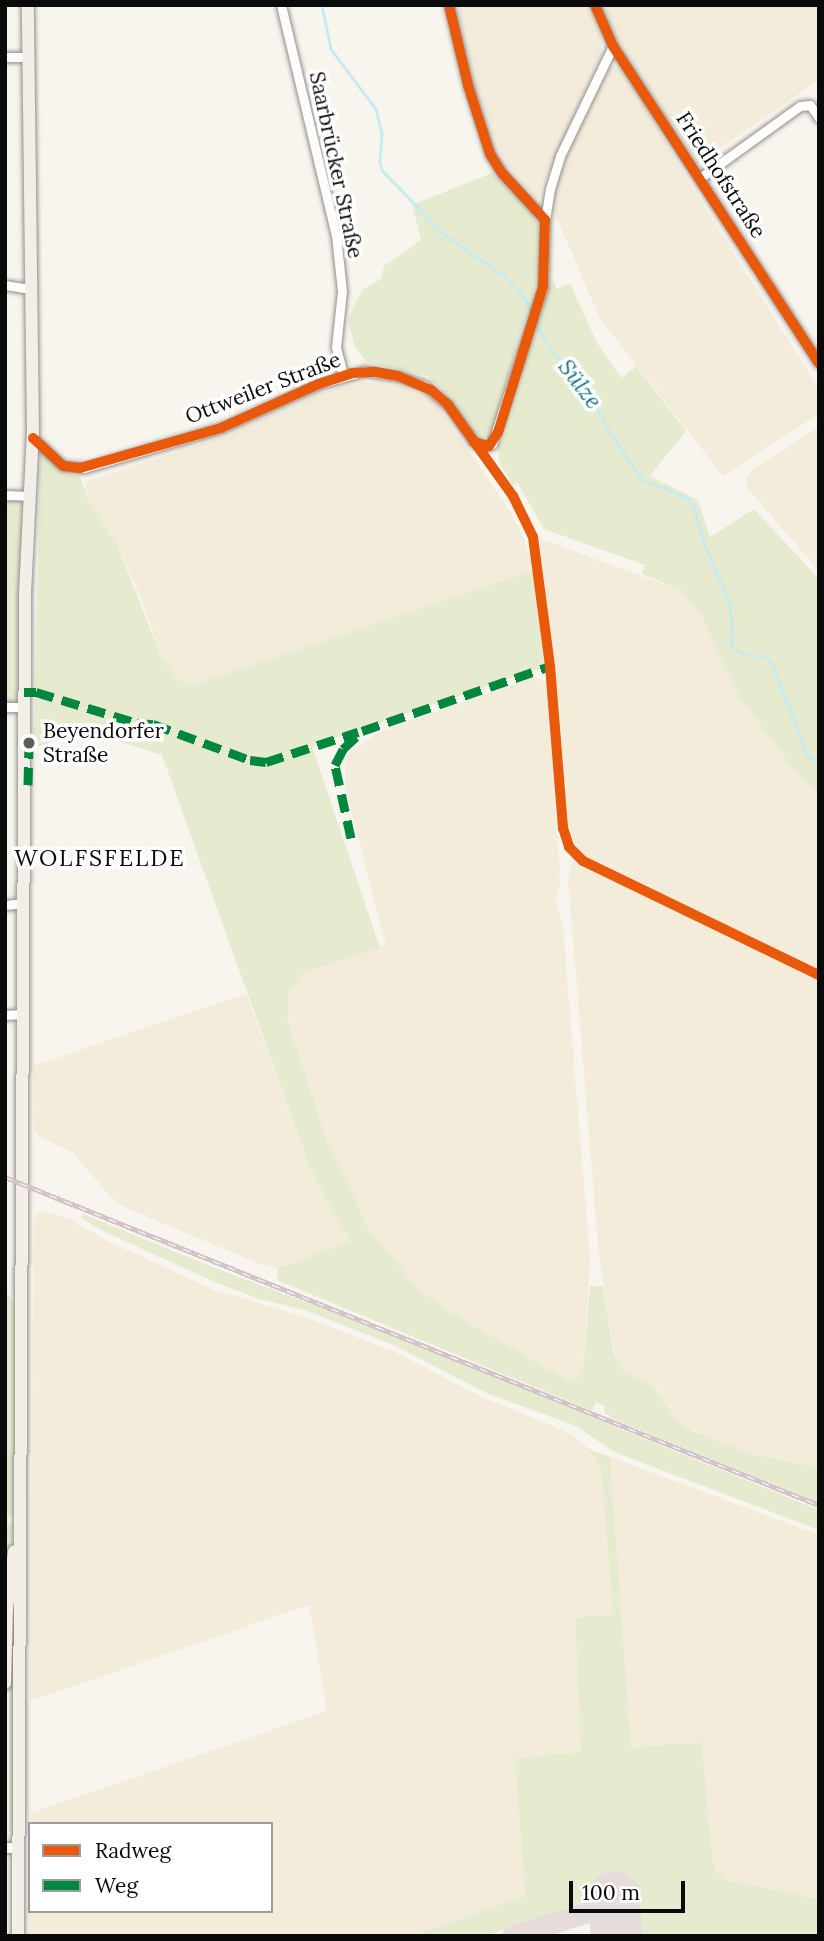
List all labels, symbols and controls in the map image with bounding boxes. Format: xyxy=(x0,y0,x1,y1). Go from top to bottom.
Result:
street label: Saarbrücker Straße xyxy=(304,69,368,261)
street label: Friedhofstraße xyxy=(671,107,771,243)
street label: Ottweiler Straße xyxy=(182,347,344,429)
water label: Sülze xyxy=(552,354,608,414)
place label: Beyendorfer Straße xyxy=(43,718,164,768)
marker: Beyendorfer Straße xyxy=(21,735,37,751)
district label: WOLFSFELDE xyxy=(16,844,184,872)
legend xyxy=(28,1822,273,1913)
text: Radweg xyxy=(95,1837,171,1864)
scale bar xyxy=(572,1868,688,1912)
text: Weg xyxy=(95,1872,138,1899)
text: 100 m xyxy=(582,1879,640,1906)

